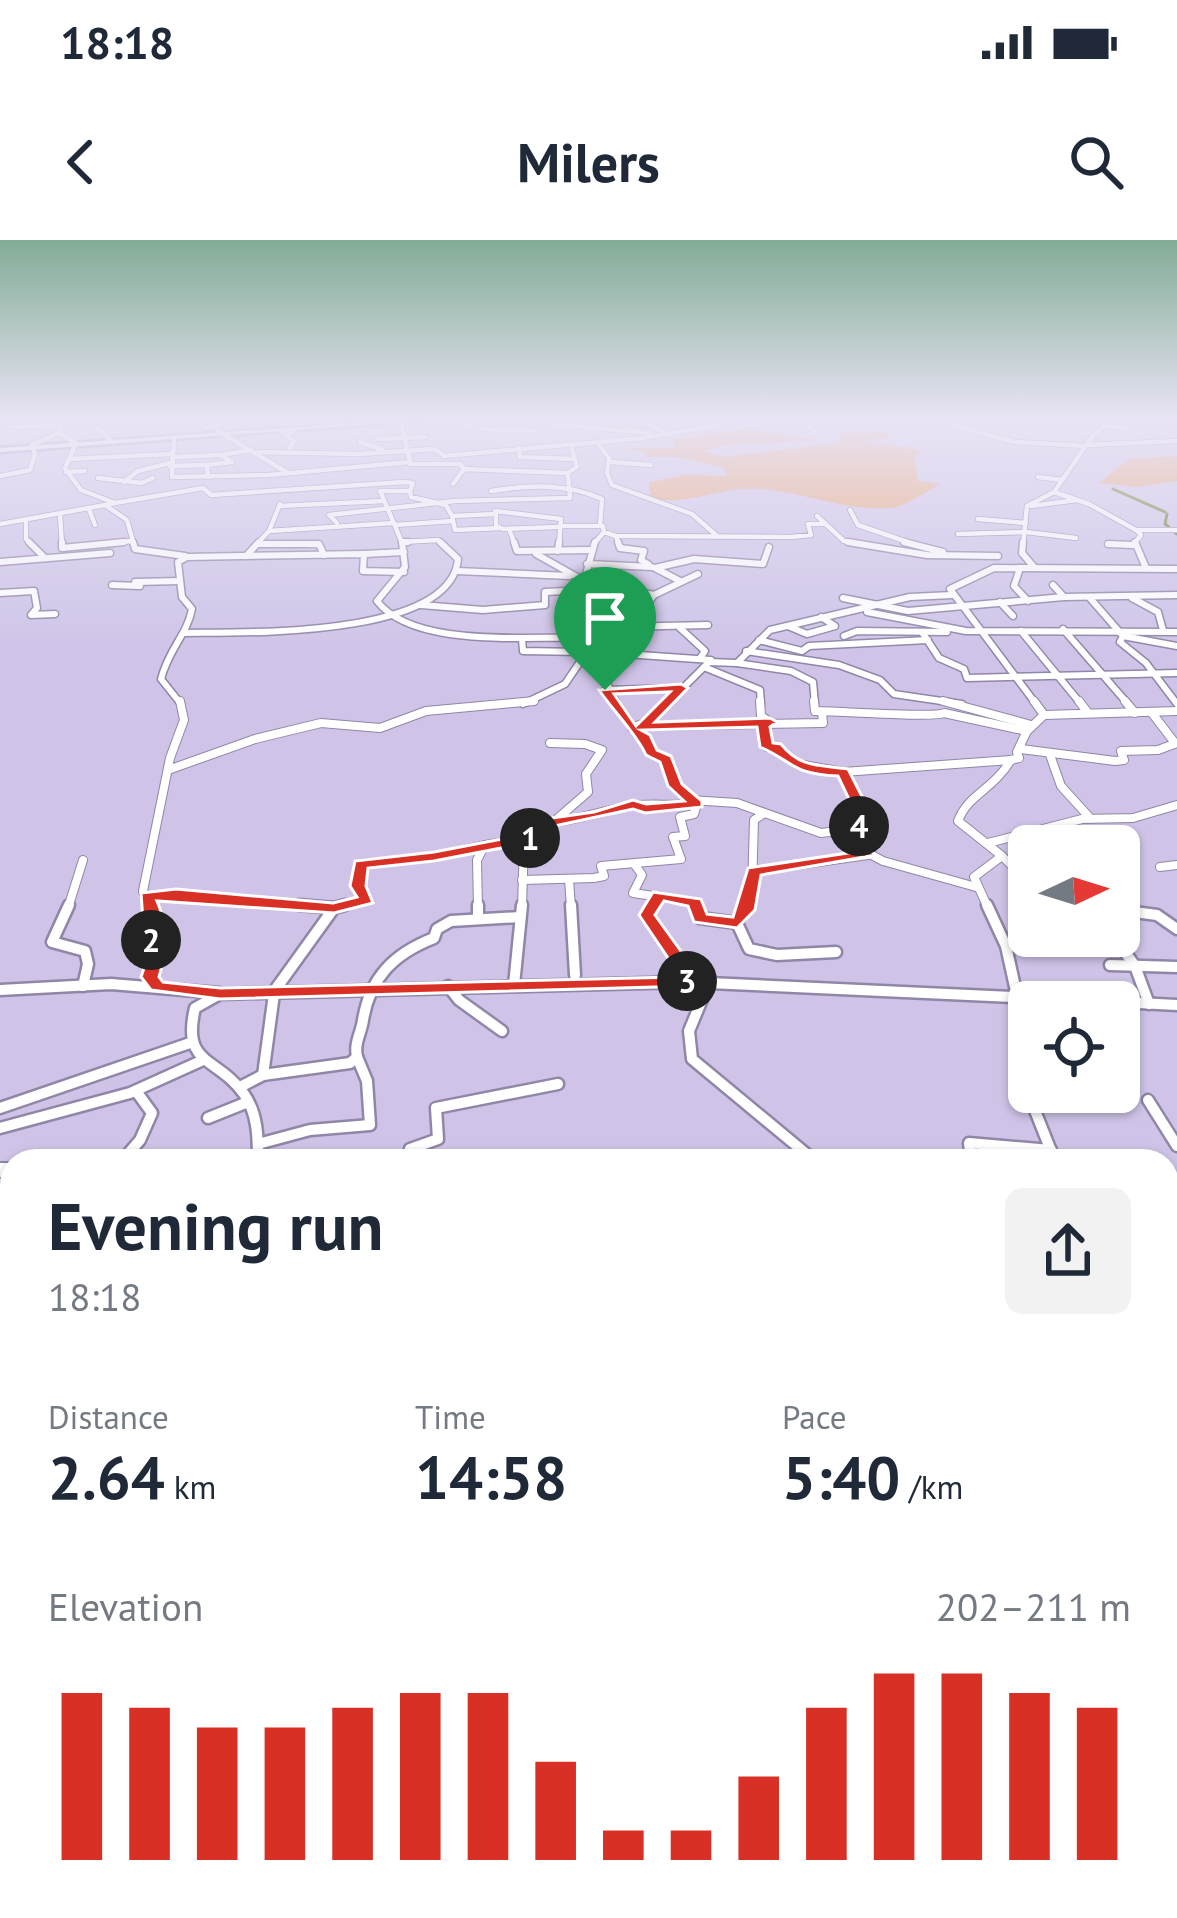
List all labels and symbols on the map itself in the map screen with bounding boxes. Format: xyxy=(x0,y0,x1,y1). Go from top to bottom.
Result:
pin xyxy=(554,567,656,690)
pin: 4 xyxy=(829,796,889,856)
pin: 1 xyxy=(500,808,560,868)
north arrow xyxy=(1008,825,1140,957)
pin: 2 xyxy=(121,910,181,970)
pin: 3 xyxy=(657,951,717,1011)

